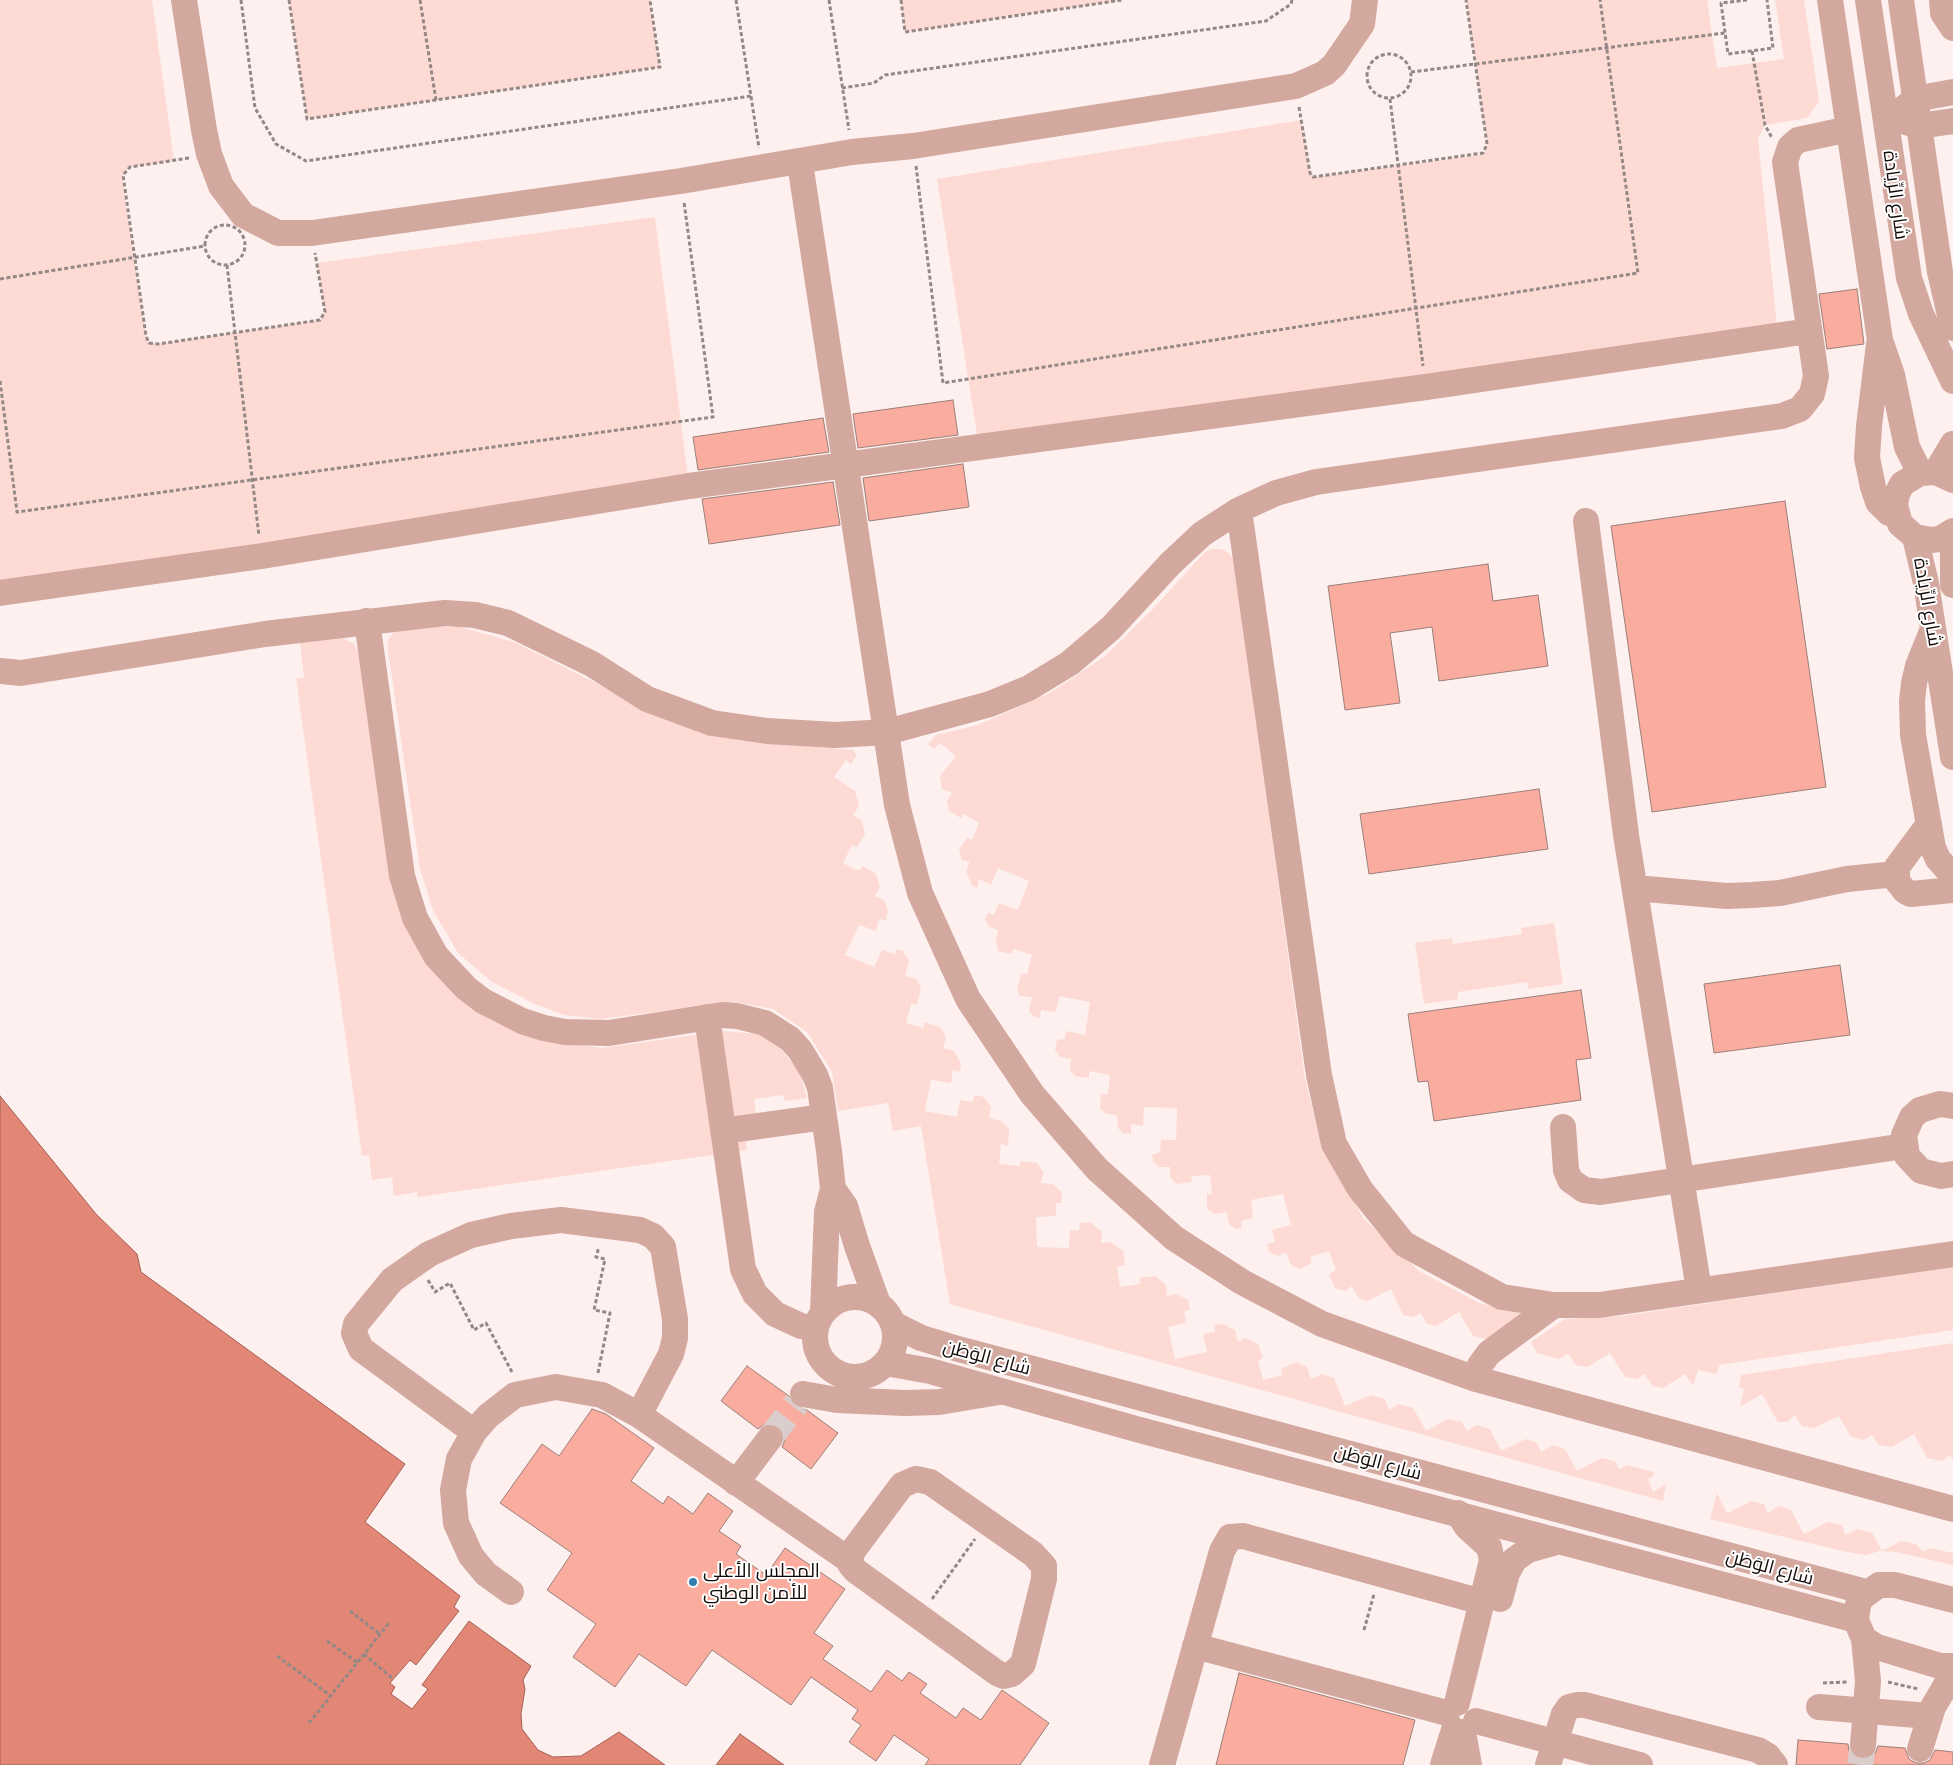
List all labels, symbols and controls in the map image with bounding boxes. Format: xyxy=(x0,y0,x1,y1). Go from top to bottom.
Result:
street label: شارع الرِّيادة xyxy=(1878,149,1914,241)
street label: شارع الرِّيادة xyxy=(1909,556,1947,648)
street label: شارع الوَطَن xyxy=(941,1334,1033,1380)
street label: شارع الوَطَن xyxy=(1332,1439,1424,1485)
street label: شارع الوَطَن xyxy=(1724,1544,1816,1590)
place label: المجلس الأعلى للأمن الوطني xyxy=(703,1560,820,1604)
marker: المجلس الأعلى للأمن الوطني xyxy=(687,1576,699,1588)

